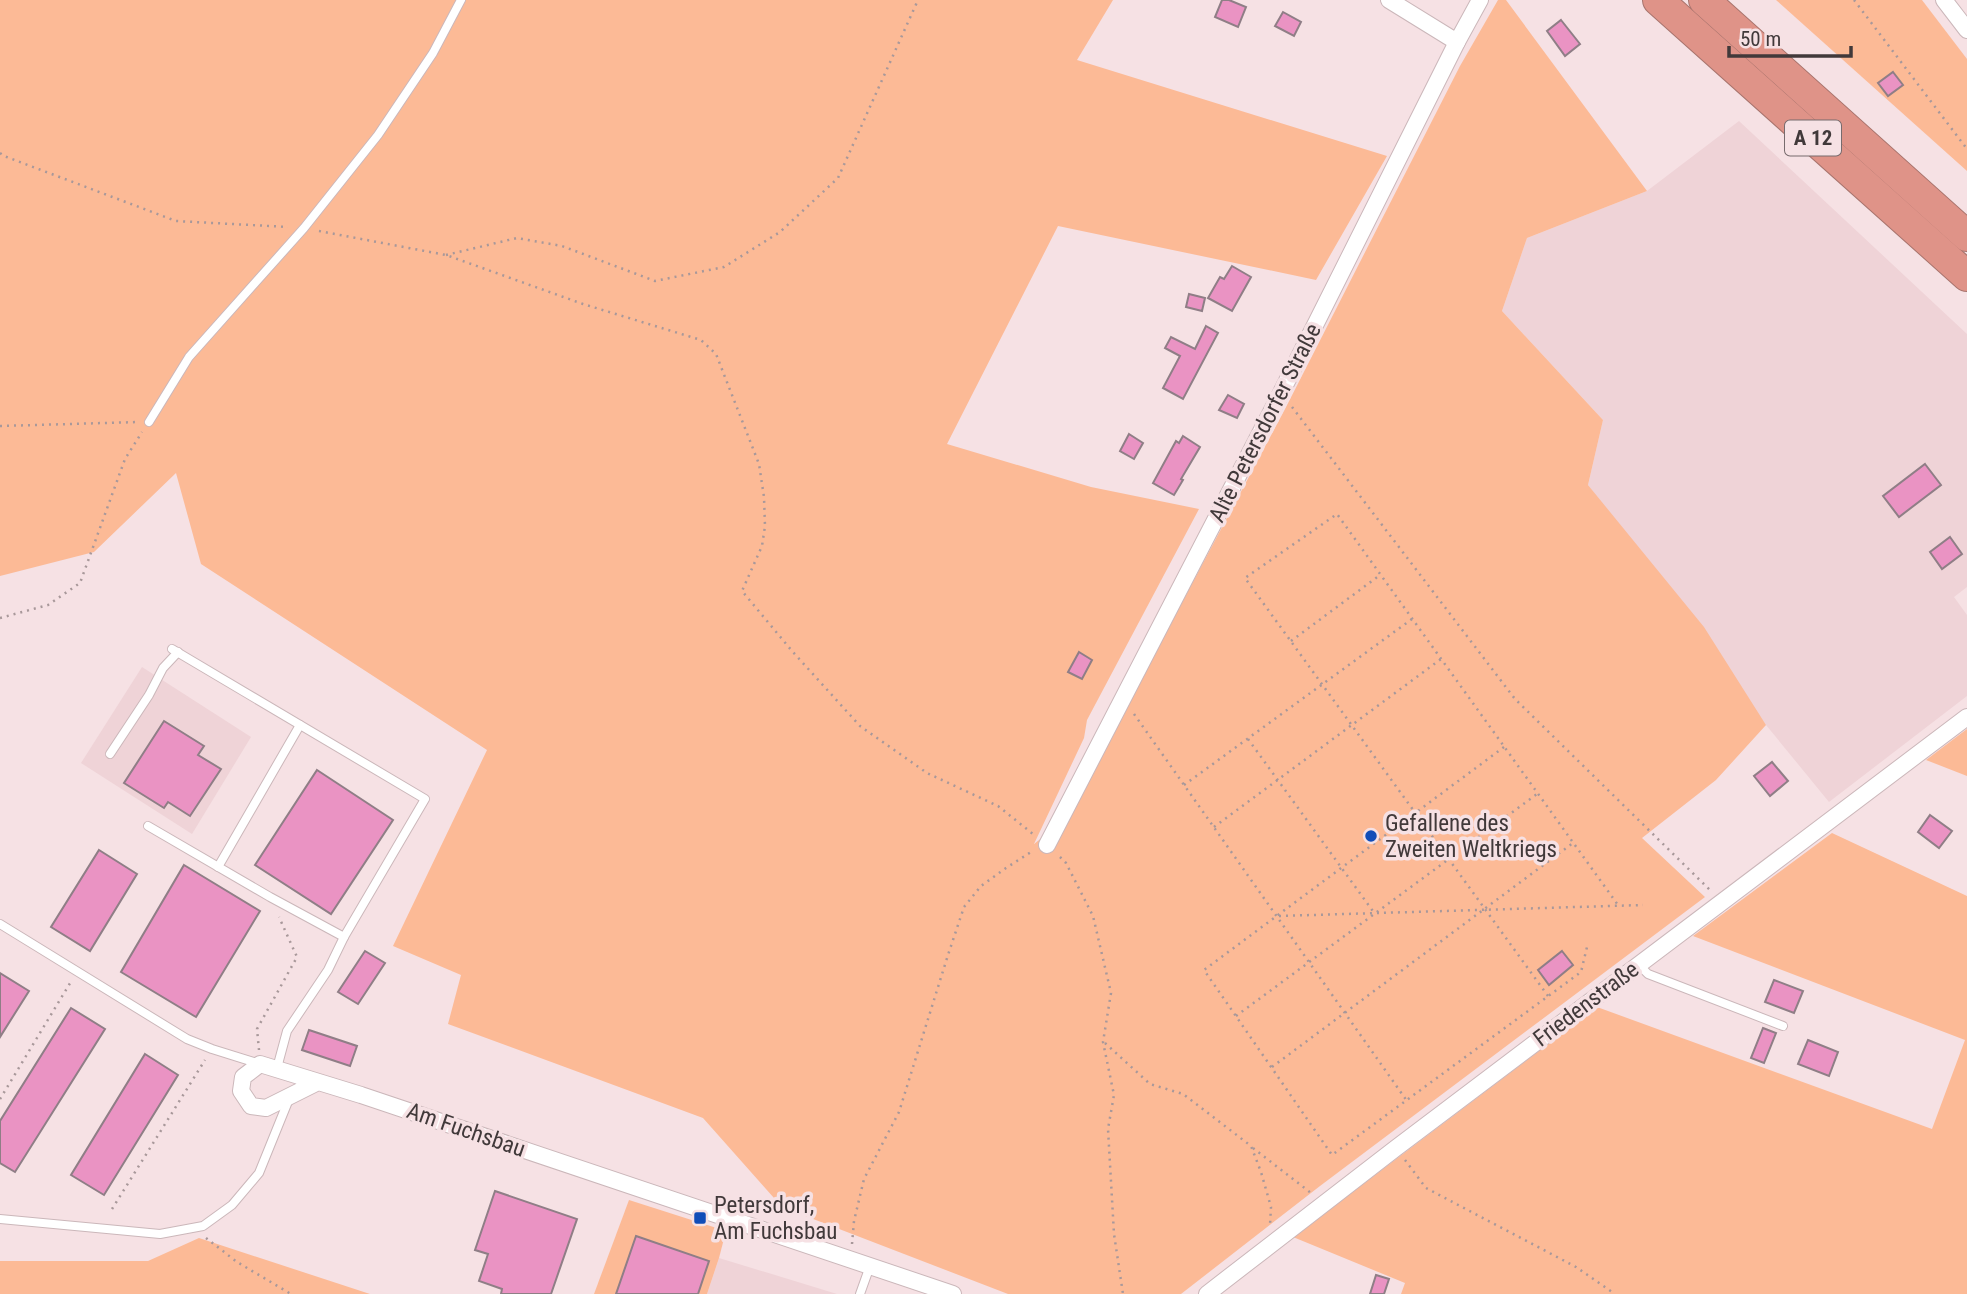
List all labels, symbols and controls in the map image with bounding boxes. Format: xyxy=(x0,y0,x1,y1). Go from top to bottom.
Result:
scale bar xyxy=(1729,14,1852,58)
text: 50 m xyxy=(1740,27,1781,51)
road number: A 12 xyxy=(1785,120,1841,156)
street label: Alte Petersdorfer Straße xyxy=(1203,319,1327,527)
place label: Gefallene des Zweiten Weltkriegs xyxy=(1385,810,1557,863)
marker: Gefallene des Zweiten Weltkriegs xyxy=(1363,828,1379,844)
street label: Friedenstraße xyxy=(1528,956,1644,1052)
street label: Am Fuchsbau xyxy=(403,1097,529,1163)
place label: Petersdorf, Am Fuchsbau xyxy=(714,1192,838,1245)
marker: Petersdorf, Am Fuchsbau xyxy=(692,1210,708,1226)

